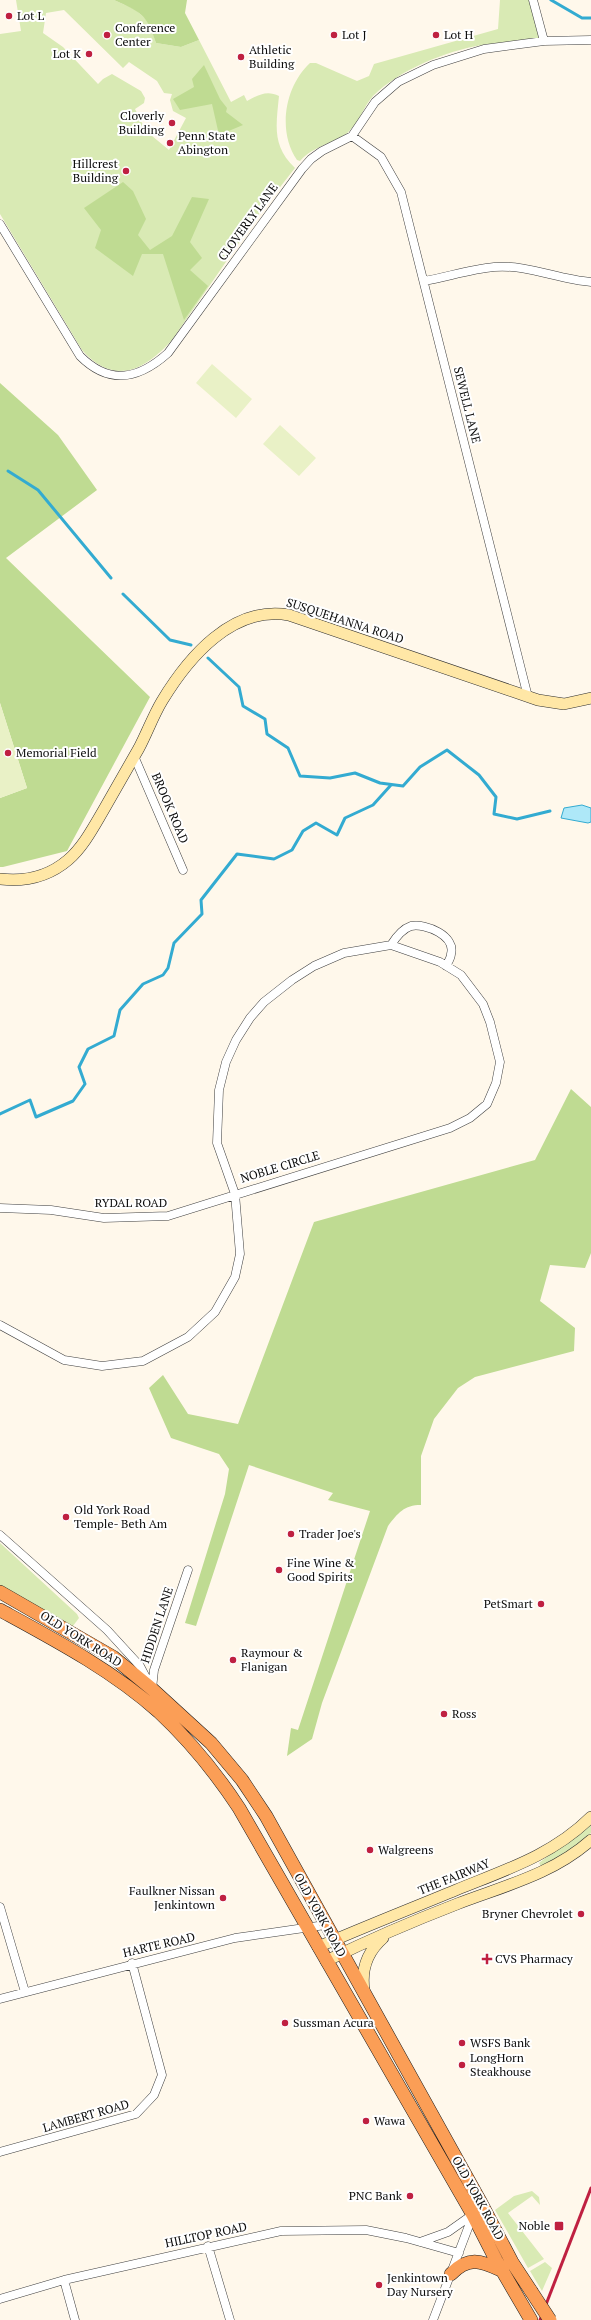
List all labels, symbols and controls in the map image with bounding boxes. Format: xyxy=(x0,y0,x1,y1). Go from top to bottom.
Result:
place label: Lot L xyxy=(17,8,44,23)
marker: Lot L xyxy=(4,11,14,21)
place label: Conference Center xyxy=(115,20,175,49)
place label: Lot J xyxy=(342,27,367,42)
place label: Lot H xyxy=(444,27,473,42)
marker: Conference Center xyxy=(102,30,112,40)
marker: Lot J xyxy=(329,30,339,40)
marker: Lot H xyxy=(431,30,441,40)
place label: Athletic Building xyxy=(249,42,295,71)
place label: Lot K xyxy=(53,46,81,61)
marker: Lot K xyxy=(84,49,94,59)
marker: Athletic Building xyxy=(236,52,246,62)
place label: Cloverly Building xyxy=(119,108,165,137)
marker: Cloverly Building xyxy=(167,118,177,128)
place label: Penn State Abington xyxy=(178,128,235,157)
marker: Penn State Abington xyxy=(165,138,175,148)
place label: Hillcrest Building xyxy=(73,156,119,185)
marker: Hillcrest Building xyxy=(121,166,131,176)
street label: CLOVERLY LANE xyxy=(215,180,281,263)
street label: SEWELL LANE xyxy=(451,365,484,445)
street label: SUSQUEHANNA ROAD xyxy=(285,594,406,647)
place label: Memorial Field xyxy=(16,745,97,760)
marker: Memorial Field xyxy=(3,748,13,758)
street label: BROOK ROAD xyxy=(149,770,192,845)
street label: NOBLE CIRCLE xyxy=(238,1147,321,1186)
street label: RYDAL ROAD xyxy=(95,1195,167,1210)
place label: Old York Road Temple- Beth Am xyxy=(74,1502,168,1531)
marker: Old York Road Temple- Beth Am xyxy=(61,1512,71,1522)
place label: Trader Joe's xyxy=(299,1526,361,1541)
marker: Trader Joe's xyxy=(286,1529,296,1539)
place label: Fine Wine & Good Spirits xyxy=(287,1555,355,1584)
marker: Fine Wine & Good Spirits xyxy=(274,1565,284,1575)
street label: HIDDEN LANE xyxy=(137,1585,176,1665)
place label: PetSmart xyxy=(484,1596,534,1611)
marker: PetSmart xyxy=(536,1599,546,1609)
street label: OLD YORK ROAD xyxy=(38,1607,125,1670)
place label: Raymour & Flanigan xyxy=(241,1645,303,1674)
marker: Raymour & Flanigan xyxy=(228,1655,238,1665)
place label: Ross xyxy=(452,1706,476,1721)
marker: Ross xyxy=(439,1709,449,1719)
place label: Walgreens xyxy=(378,1842,433,1857)
marker: Walgreens xyxy=(365,1845,375,1855)
street label: THE FAIRWAY xyxy=(416,1855,492,1898)
street label: OLD YORK ROAD xyxy=(291,1870,350,1959)
place label: Faulkner Nissan Jenkintown xyxy=(129,1883,215,1912)
marker: Faulkner Nissan Jenkintown xyxy=(218,1893,228,1903)
place label: Bryner Chevrolet xyxy=(482,1906,574,1921)
marker: Bryner Chevrolet xyxy=(576,1909,586,1919)
street label: HARTE ROAD xyxy=(121,1929,196,1960)
place label: CVS Pharmacy xyxy=(495,1951,574,1966)
marker: CVS Pharmacy xyxy=(482,1954,492,1964)
place label: Sussman Acura xyxy=(293,2015,374,2030)
marker: Sussman Acura xyxy=(280,2018,290,2028)
place label: WSFS Bank xyxy=(470,2035,531,2050)
marker: WSFS Bank xyxy=(457,2038,467,2048)
place label: LongHorn Steakhouse xyxy=(470,2050,531,2079)
marker: LongHorn Steakhouse xyxy=(457,2060,467,2070)
street label: LAMBERT ROAD xyxy=(41,2096,131,2135)
place label: Wawa xyxy=(374,2113,405,2128)
marker: Wawa xyxy=(361,2116,371,2126)
street label: OLD YORK ROAD xyxy=(449,2153,508,2242)
place label: PNC Bank xyxy=(349,2188,403,2203)
marker: PNC Bank xyxy=(405,2191,415,2201)
place label: Noble xyxy=(518,2218,550,2233)
street label: HILLTOP ROAD xyxy=(164,2219,248,2251)
marker: Noble xyxy=(553,2220,565,2232)
place label: Jenkintown Day Nursery xyxy=(387,2270,454,2299)
marker: Jenkintown Day Nursery xyxy=(374,2280,384,2290)

